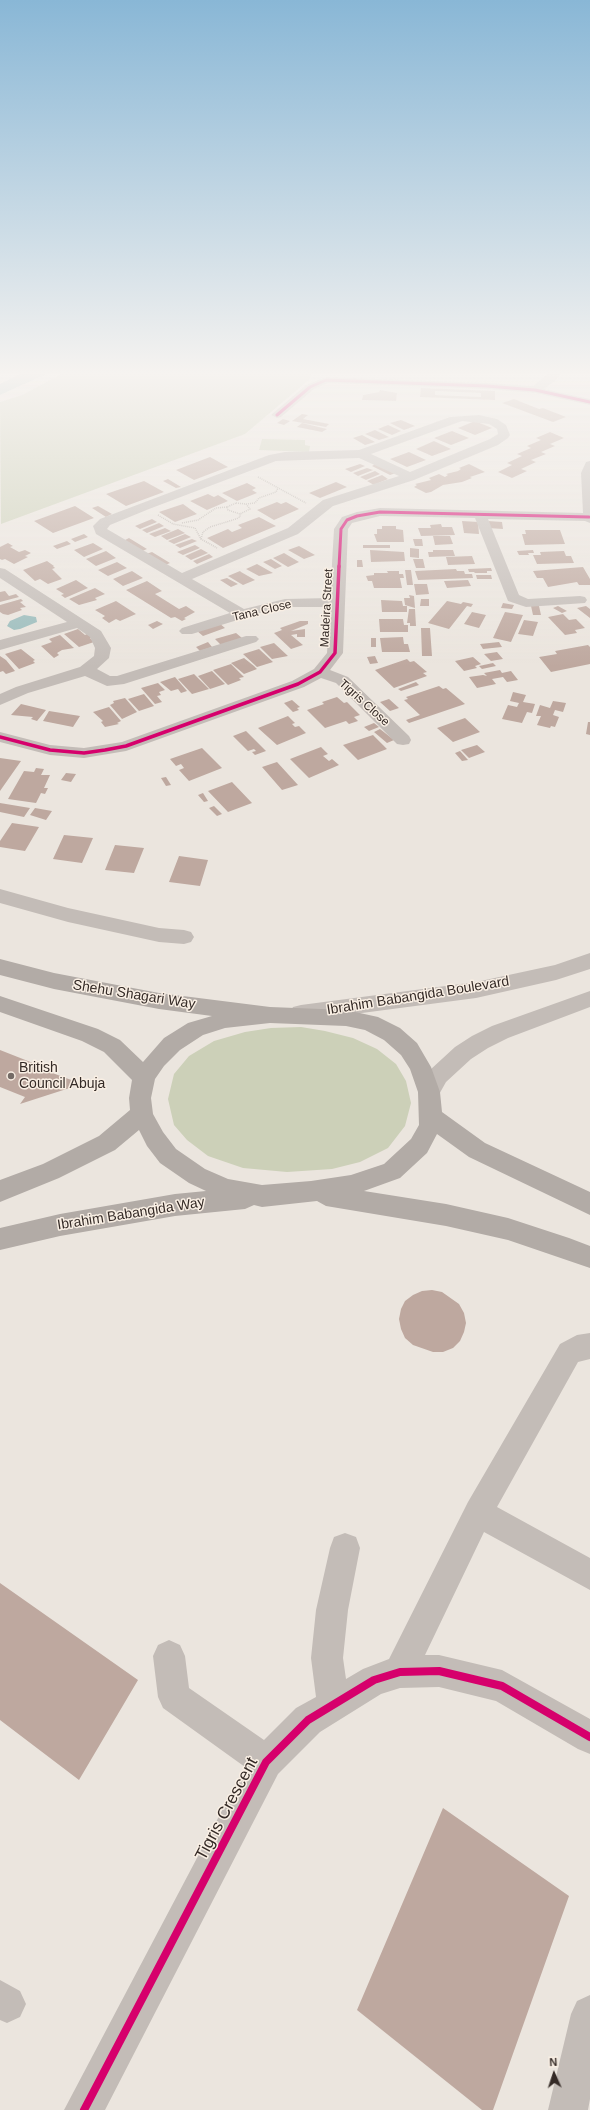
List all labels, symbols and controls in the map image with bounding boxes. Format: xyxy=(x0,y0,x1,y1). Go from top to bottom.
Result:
street label: Madeira Street xyxy=(318,568,336,648)
street label: Tana Close xyxy=(231,597,293,625)
street label: Tigris Close xyxy=(336,677,392,729)
street label: Ibrahim Babangida Boulevard xyxy=(326,973,510,1019)
street label: Shehu Shagari Way xyxy=(71,977,197,1013)
place label: British Council Abuja xyxy=(19,1060,105,1092)
marker: British Council Abuja xyxy=(6,1071,16,1081)
street label: Ibrahim Babangida Way xyxy=(56,1194,206,1234)
street label: Tigris Crescent xyxy=(191,1754,263,1864)
north arrow xyxy=(534,2054,574,2094)
text: N xyxy=(549,2056,558,2068)

